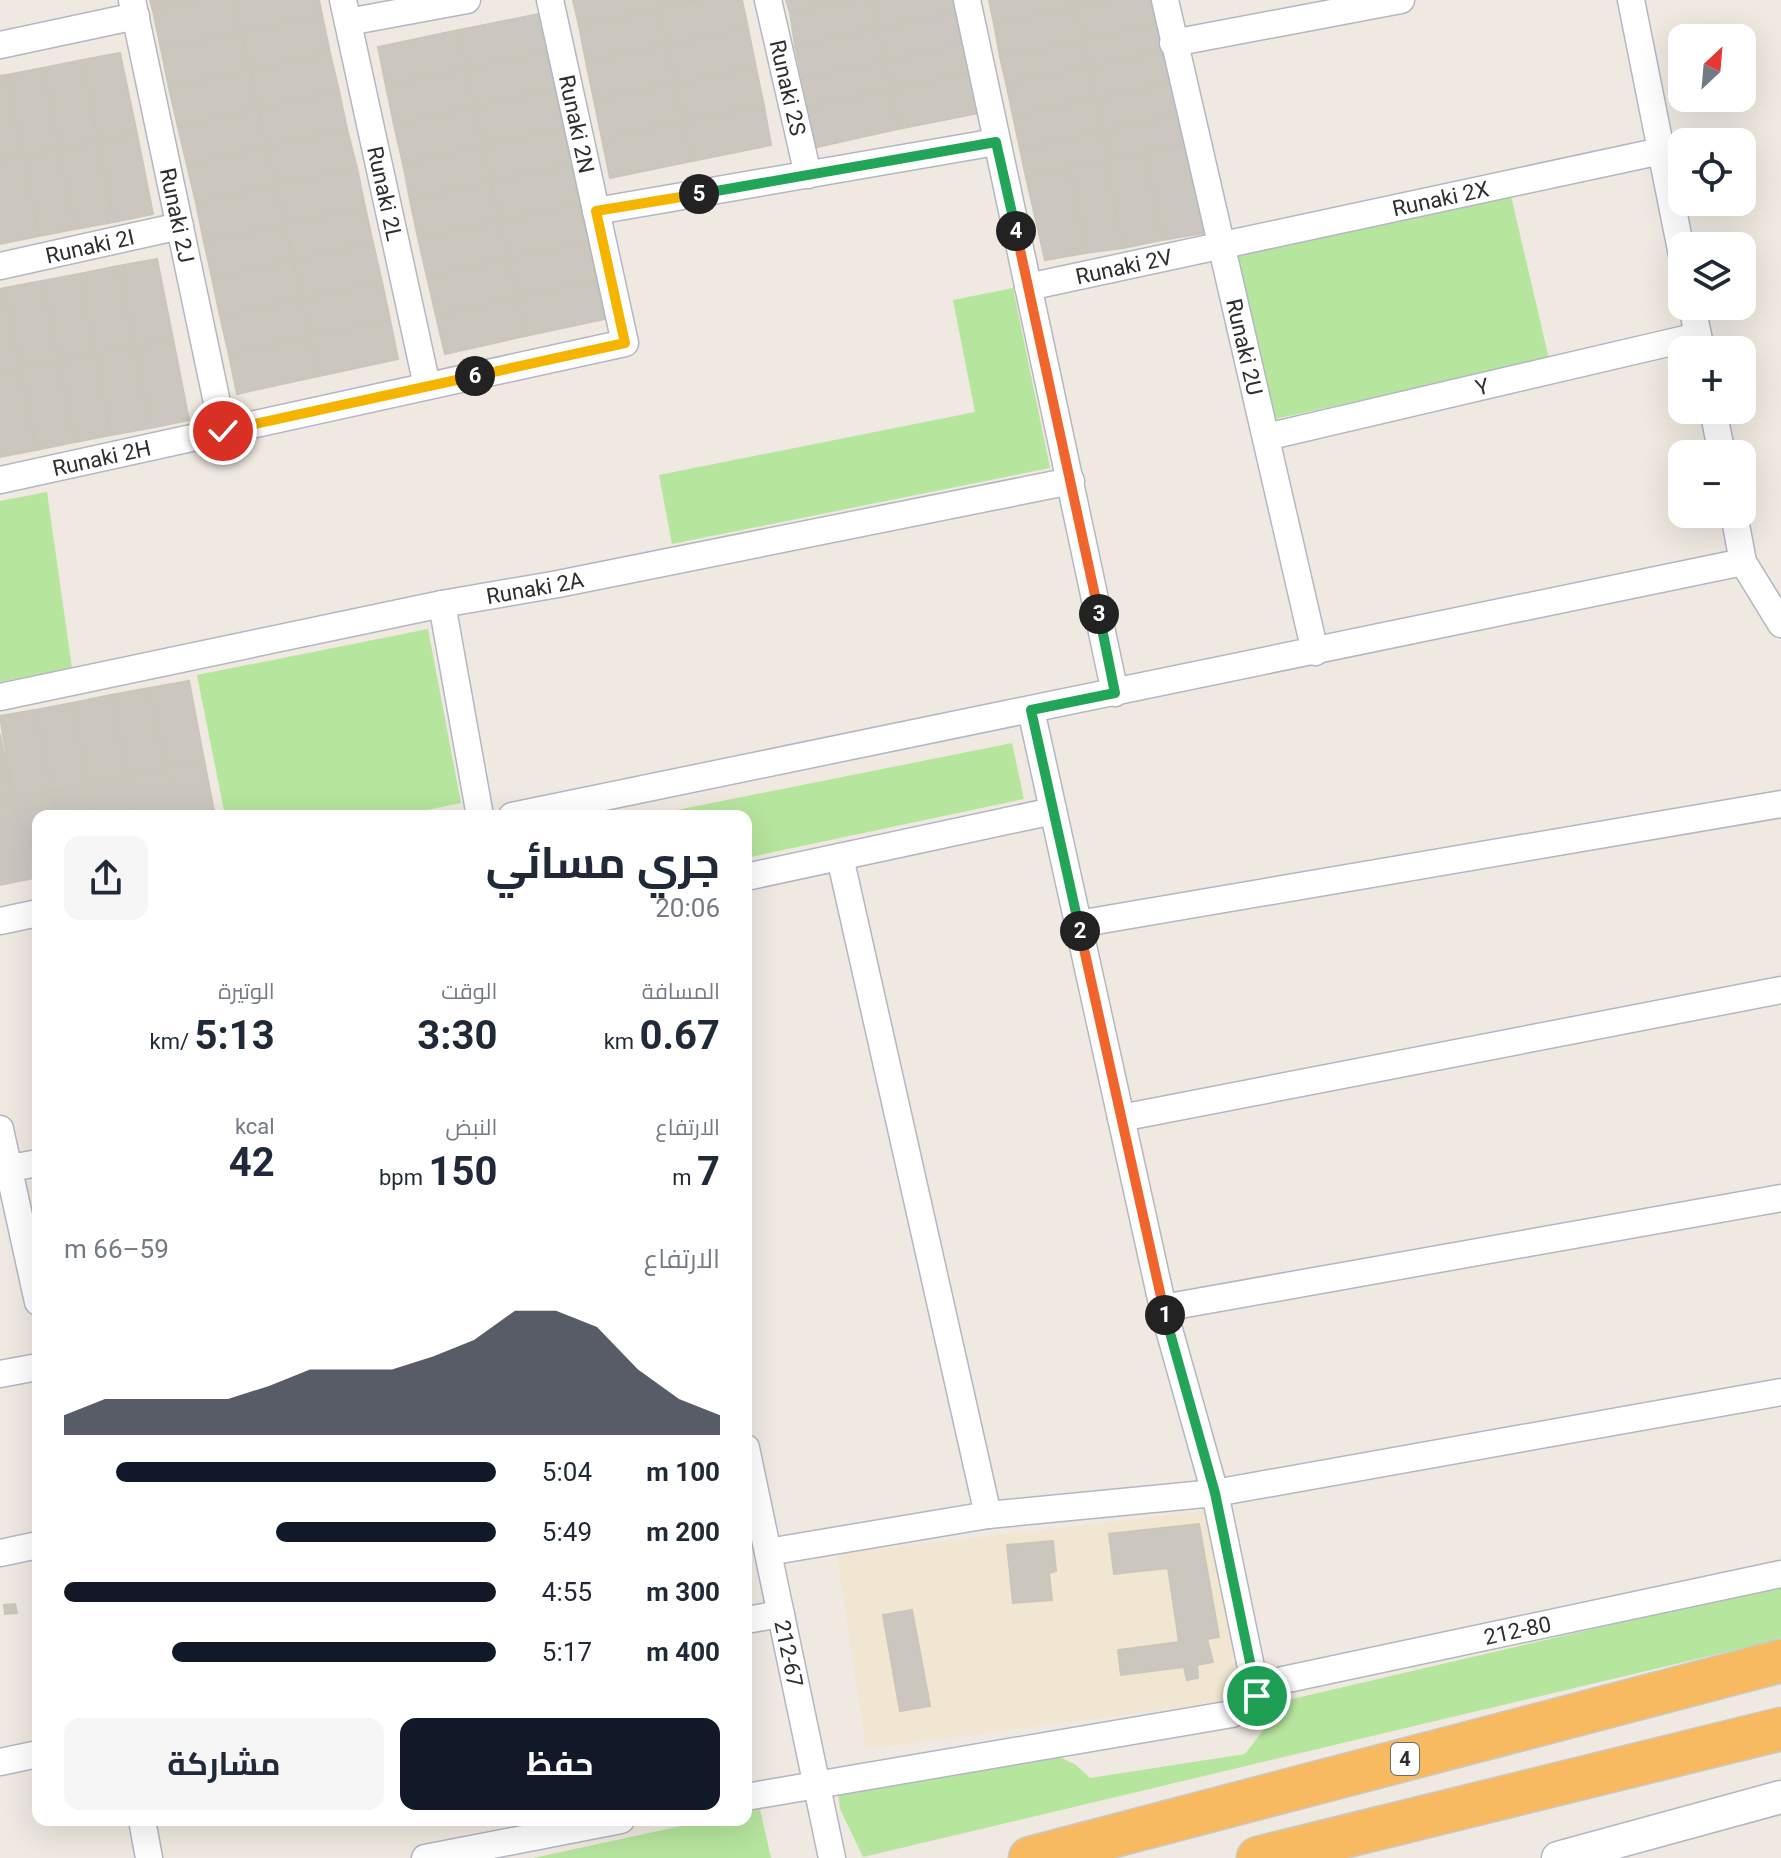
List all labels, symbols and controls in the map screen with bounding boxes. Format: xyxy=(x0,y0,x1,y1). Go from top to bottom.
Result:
north arrow xyxy=(1668,24,1756,112)
map controls xyxy=(1668,24,1756,528)
street label: Runaki 2S xyxy=(765,38,811,138)
street label: Runaki 2N xyxy=(554,73,599,176)
button: locate xyxy=(1668,128,1756,216)
street label: Runaki 2L xyxy=(362,144,407,243)
street label: Runaki 2J xyxy=(155,166,199,265)
pin: 5 xyxy=(679,174,719,214)
street label: Runaki 2X xyxy=(1390,176,1491,221)
text: 5 xyxy=(693,181,705,206)
pin: 4 xyxy=(996,211,1036,251)
text: 4 xyxy=(1010,218,1022,243)
street label: Runaki 2I xyxy=(43,225,137,269)
button: layers xyxy=(1668,232,1756,320)
street label: Runaki 2V xyxy=(1073,244,1175,289)
street label: Runaki 2U xyxy=(1221,296,1268,398)
button: + xyxy=(1668,336,1756,424)
pin: 6 xyxy=(455,356,495,396)
text: 6 xyxy=(469,363,481,388)
street label: Y xyxy=(1473,373,1492,401)
pin xyxy=(189,397,257,465)
icon: check xyxy=(201,409,245,453)
street label: Runaki 2H xyxy=(50,435,153,481)
button: − xyxy=(1668,440,1756,528)
street label: Runaki 2A xyxy=(484,567,587,609)
pin: 3 xyxy=(1079,594,1119,634)
text: 3 xyxy=(1093,601,1105,626)
button: share xyxy=(64,836,148,920)
text: جري مسائي xyxy=(486,837,720,889)
text: 20:06 xyxy=(655,893,720,923)
pin: 2 xyxy=(1060,911,1100,951)
text: 2 xyxy=(1074,918,1086,943)
text: الوتيرة xyxy=(218,979,275,1004)
text: الوقت xyxy=(441,979,497,1004)
text: المسافة xyxy=(642,979,720,1004)
text: 5:13 xyxy=(195,1012,275,1059)
text: 3:30 xyxy=(417,1012,497,1059)
text: 0.67 xyxy=(640,1012,720,1059)
text: /km xyxy=(150,1029,195,1054)
text: km xyxy=(604,1029,640,1054)
text: kcal xyxy=(235,1114,275,1139)
text: النبض xyxy=(446,1115,497,1140)
text: الارتفاع xyxy=(656,1115,720,1140)
text: 42 xyxy=(229,1139,275,1186)
text: 150 xyxy=(428,1148,497,1195)
text: 7 xyxy=(697,1148,720,1195)
text: bpm xyxy=(379,1165,428,1190)
text: m xyxy=(672,1165,697,1190)
text: 59–66 m xyxy=(64,1234,169,1264)
text: الارتفاع xyxy=(644,1244,720,1274)
pin: 1 xyxy=(1145,1295,1185,1335)
text: 1 xyxy=(1159,1302,1171,1327)
text: 5:04 xyxy=(542,1457,592,1487)
text: 100 m xyxy=(646,1457,720,1487)
text: 5:49 xyxy=(542,1517,592,1547)
text: 200 m xyxy=(646,1517,720,1547)
text: 4:55 xyxy=(542,1577,592,1607)
text: 300 m xyxy=(646,1577,720,1607)
street label: 212-80 xyxy=(1482,1611,1553,1650)
street label: 212-67 xyxy=(769,1618,808,1689)
text: 5:17 xyxy=(542,1637,592,1667)
text: 400 m xyxy=(646,1637,720,1667)
pin xyxy=(1223,1662,1291,1730)
icon: arrive xyxy=(1235,1674,1279,1718)
button: مشاركة xyxy=(64,1718,384,1810)
button: حفظ xyxy=(400,1718,720,1810)
road number: 4 xyxy=(1391,1743,1419,1775)

